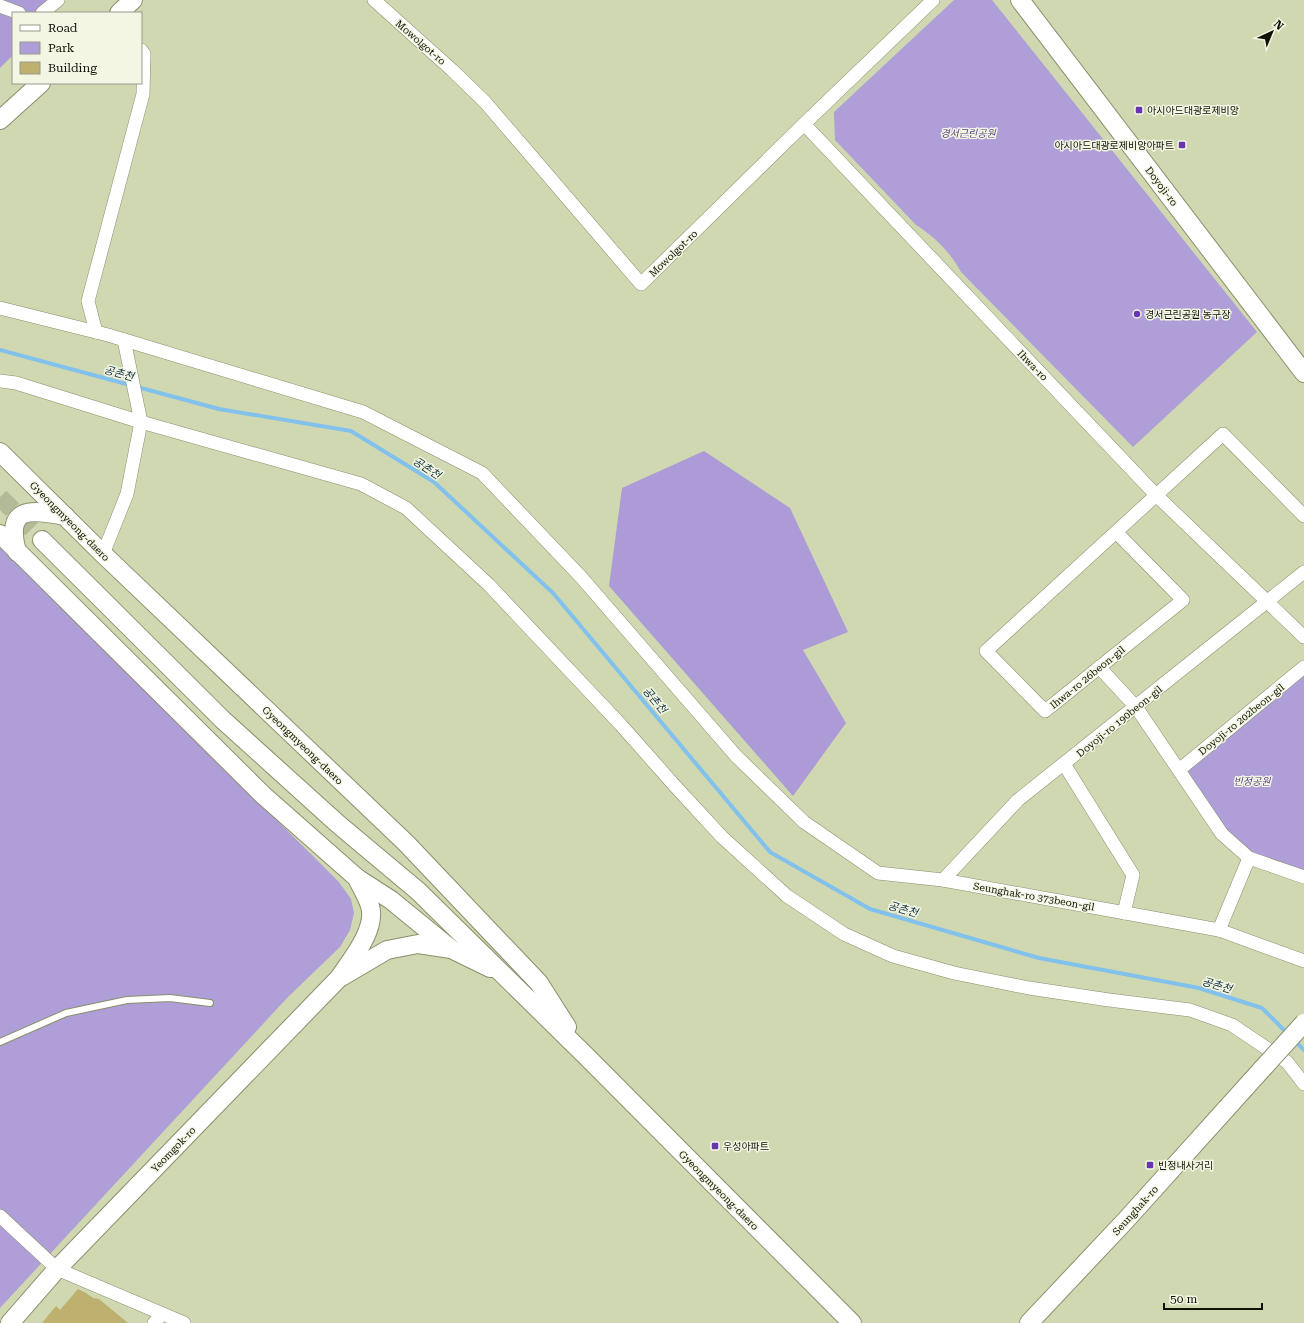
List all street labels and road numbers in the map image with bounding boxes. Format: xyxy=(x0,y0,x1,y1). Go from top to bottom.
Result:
street label: Mowolgot-ro xyxy=(393,18,448,67)
street label: Doyoji-ro xyxy=(1143,164,1180,208)
street label: Mowolgot-ro xyxy=(647,228,700,279)
street label: Ihwa-ro xyxy=(1015,348,1050,383)
street label: Gyeongmyeong-daero xyxy=(28,479,112,563)
street label: Ihwa-ro 26beon-gil xyxy=(1048,644,1127,711)
street label: Doyoji-ro 202beon-gil xyxy=(1196,682,1286,757)
street label: Doyoji-ro 190beon-gil xyxy=(1074,684,1164,759)
street label: Gyeongmyeong-daero xyxy=(260,704,345,787)
street label: Seunghak-ro 373beon-gil xyxy=(972,880,1095,913)
street label: Yeomgok-ro xyxy=(149,1124,198,1174)
street label: Gyeongmyeong-daero xyxy=(677,1148,761,1232)
street label: Seunghak-ro xyxy=(1110,1183,1160,1237)

